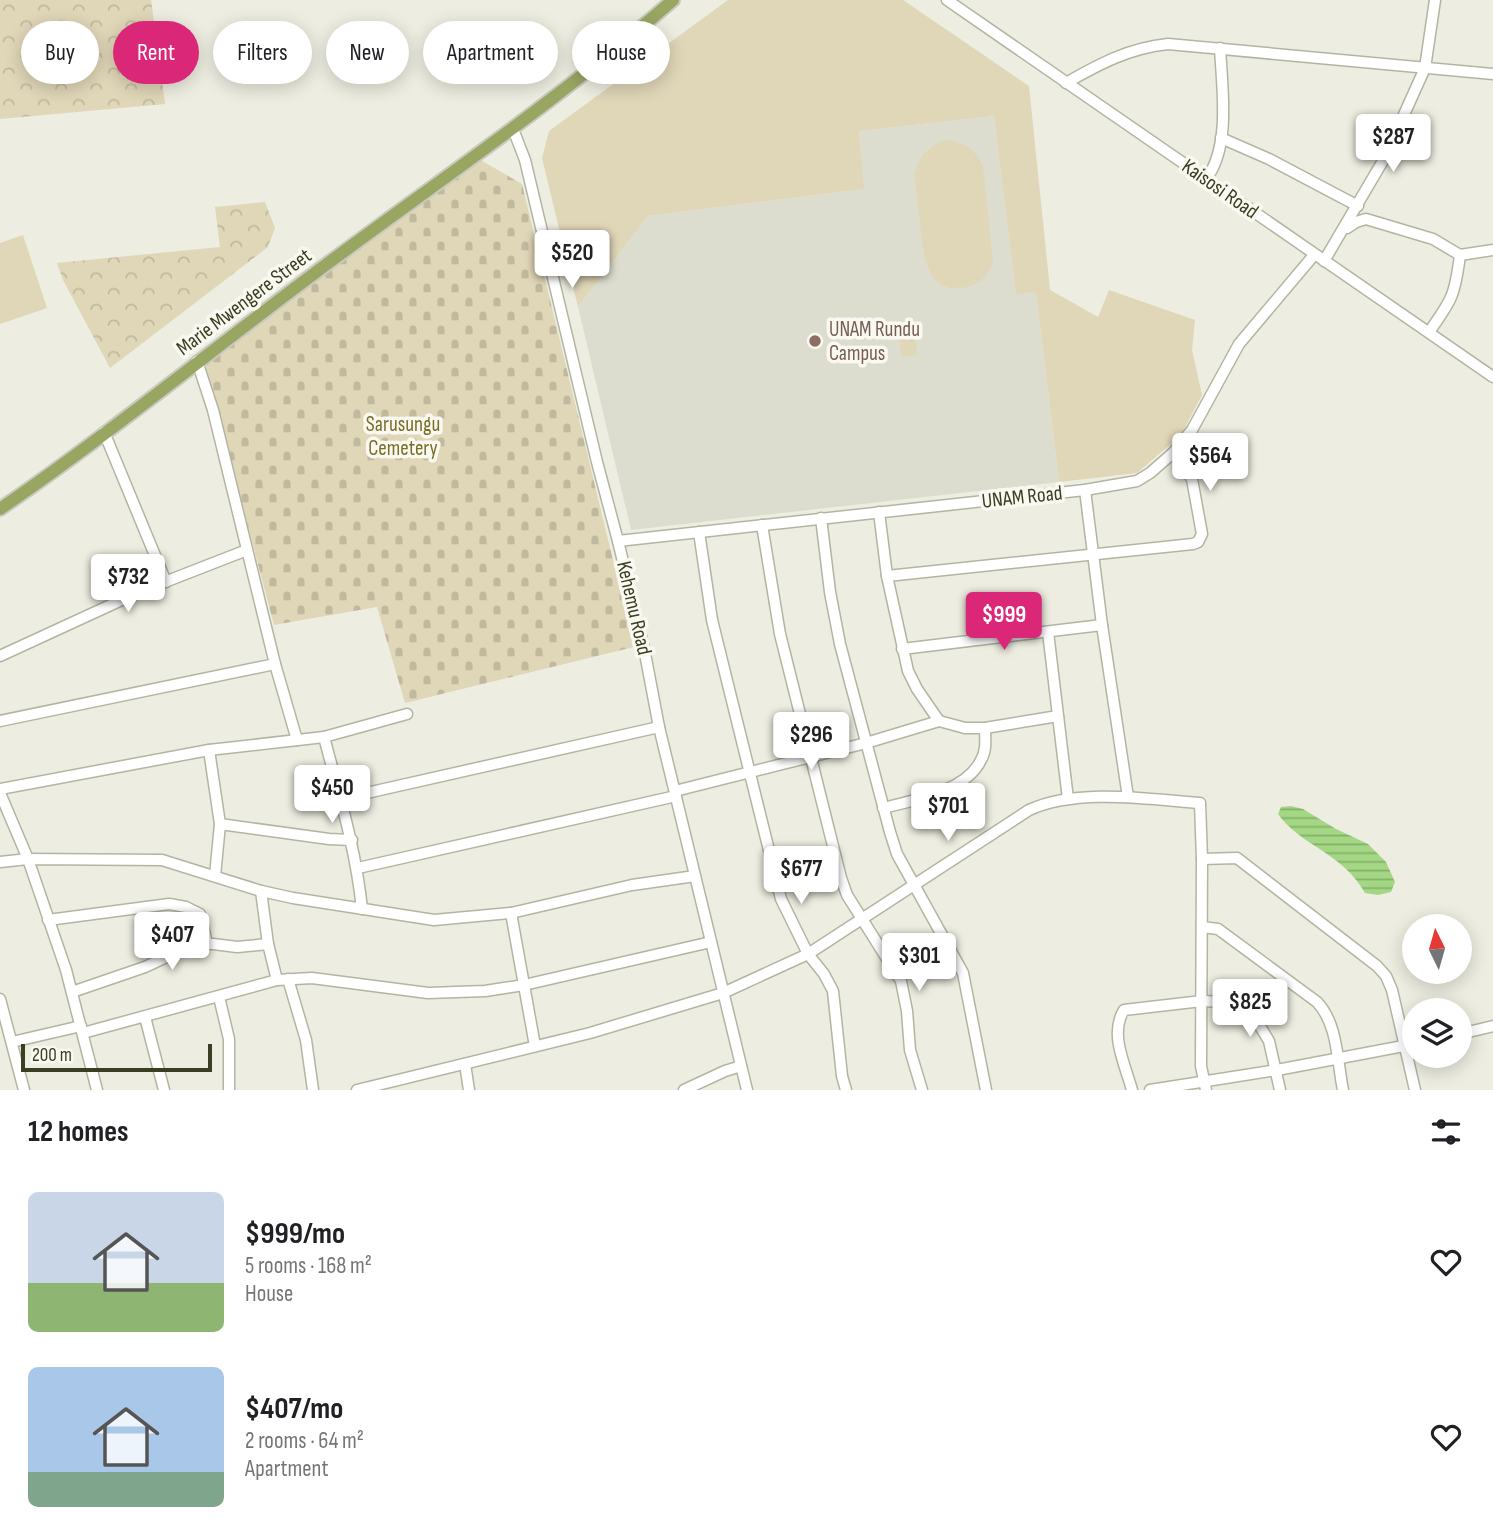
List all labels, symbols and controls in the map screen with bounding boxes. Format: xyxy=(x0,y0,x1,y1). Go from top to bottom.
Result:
chip: Buy xyxy=(21,21,99,84)
chip: Rent xyxy=(113,21,199,84)
chip: Filters xyxy=(213,21,312,84)
chip: New xyxy=(326,21,409,84)
chip: Apartment xyxy=(423,21,558,84)
chip: House xyxy=(572,21,670,84)
pin: $287 xyxy=(1352,114,1434,174)
text: $287 xyxy=(1372,123,1414,151)
street label: Kaisosi Road xyxy=(1177,154,1263,224)
pin: $520 xyxy=(531,230,613,290)
text: $520 xyxy=(551,239,593,267)
street label: Marie Mwengere Street xyxy=(172,243,316,361)
place label: UNAM Rundu Campus xyxy=(829,317,920,366)
marker: UNAM Rundu Campus xyxy=(807,333,823,349)
park label: Sarusungu Cemetery xyxy=(366,412,440,461)
pin: $564 xyxy=(1169,434,1251,493)
text: $564 xyxy=(1188,442,1232,470)
street label: UNAM Road xyxy=(980,480,1064,514)
pin: $732 xyxy=(87,554,169,614)
street label: Kehemu Road xyxy=(611,559,657,657)
text: $732 xyxy=(107,563,149,591)
pin: $999 xyxy=(963,592,1045,652)
text: $999 xyxy=(982,601,1026,629)
pin: $296 xyxy=(770,712,852,772)
text: $296 xyxy=(789,721,833,749)
pin: $450 xyxy=(291,766,373,825)
text: $450 xyxy=(310,774,354,802)
pin: $701 xyxy=(907,784,989,843)
text: $701 xyxy=(927,792,969,820)
pin: $677 xyxy=(760,846,842,906)
text: $677 xyxy=(780,855,822,883)
pin: $407 xyxy=(131,912,213,972)
north arrow xyxy=(1402,914,1472,984)
map controls xyxy=(1402,914,1472,1068)
text: $407 xyxy=(150,921,194,949)
pin: $301 xyxy=(878,934,960,993)
text: $301 xyxy=(898,942,940,970)
pin: $825 xyxy=(1209,979,1291,1039)
text: $825 xyxy=(1229,988,1271,1016)
button: layers xyxy=(1402,998,1472,1068)
scale bar xyxy=(21,1041,212,1073)
text: 200 m xyxy=(32,1044,72,1067)
icon: filters xyxy=(1427,1113,1465,1151)
text: 12 homes xyxy=(28,1114,129,1150)
text: $999/mo xyxy=(245,1216,345,1252)
icon: home xyxy=(84,1220,168,1304)
icon: heart xyxy=(1427,1243,1465,1281)
text: 5 rooms · 168 m² xyxy=(245,1252,372,1280)
text: House xyxy=(245,1280,293,1308)
text: $407/mo xyxy=(245,1391,343,1427)
icon: home xyxy=(84,1395,168,1479)
icon: heart xyxy=(1427,1418,1465,1456)
text: 2 rooms · 64 m² xyxy=(245,1427,364,1455)
text: Apartment xyxy=(245,1455,329,1483)

